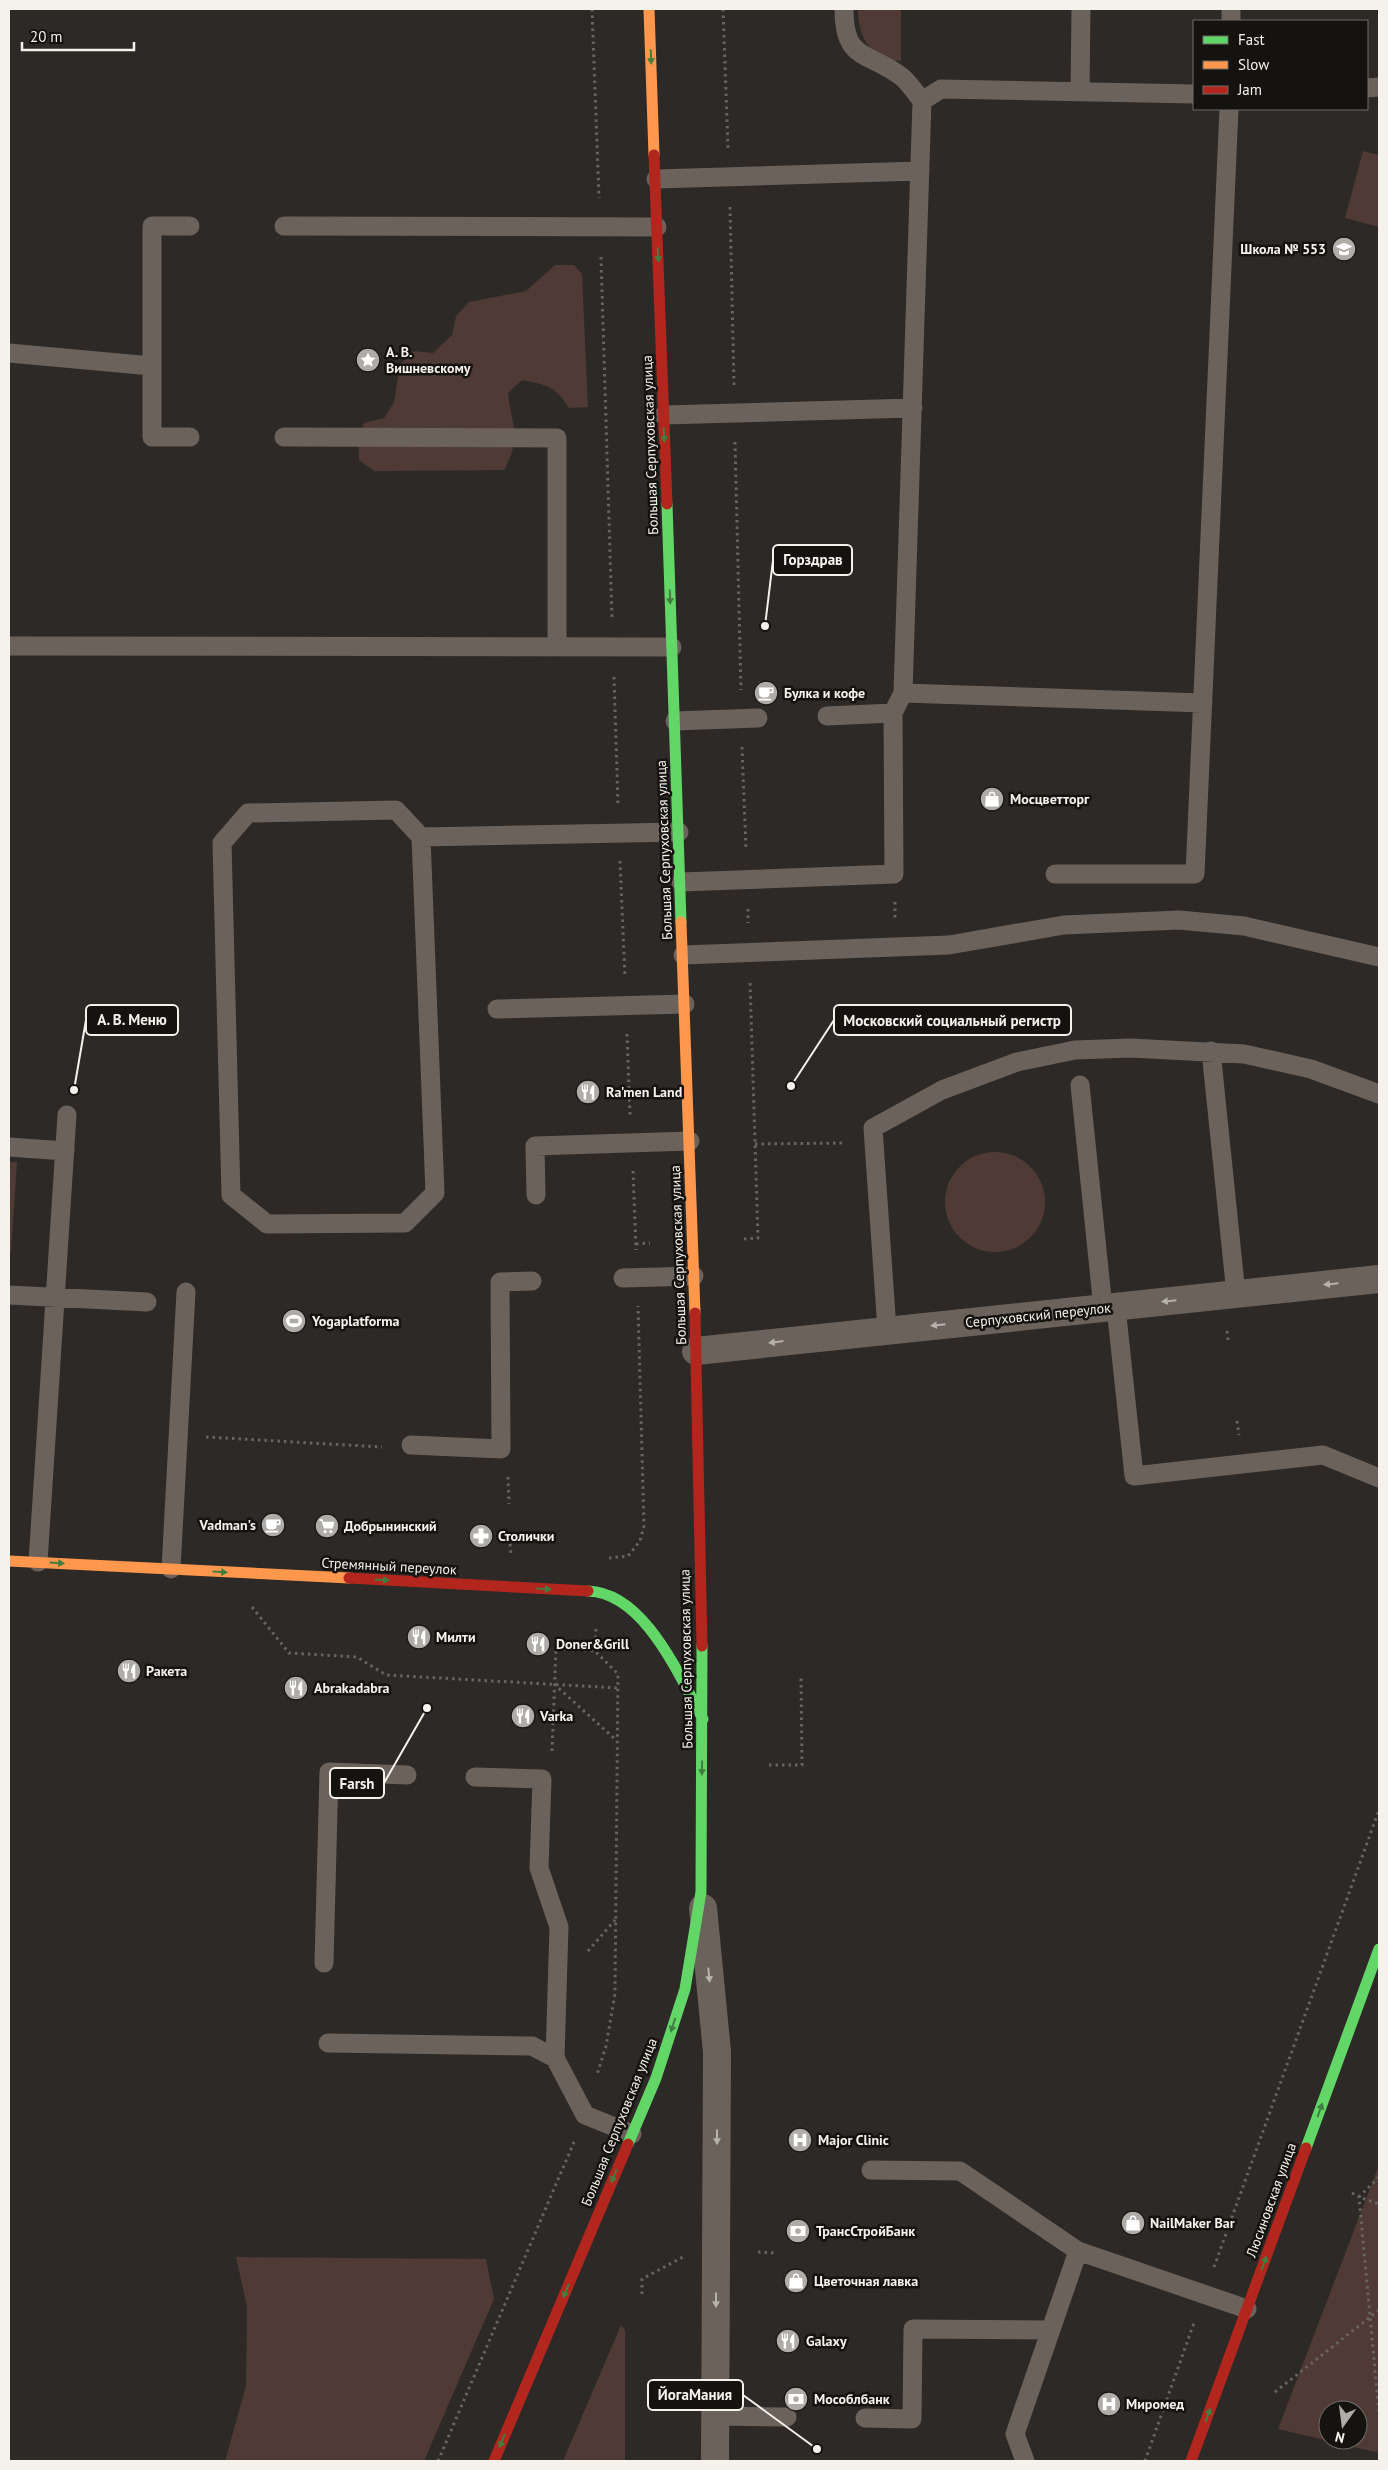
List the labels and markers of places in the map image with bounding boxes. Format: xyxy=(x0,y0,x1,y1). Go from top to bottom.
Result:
school or university icon: Школа № 553 xyxy=(1331,236,1357,262)
place label: Школа № 553 xyxy=(1240,240,1326,258)
place label: А. В. Вишневскому xyxy=(386,343,471,377)
place icon: А. В. Вишневскому xyxy=(355,347,381,373)
callout: Горздрав xyxy=(773,545,852,575)
cafe icon: Булка и кофе xyxy=(753,680,779,706)
place label: Булка и кофе xyxy=(784,684,865,702)
shop icon: Мосцветторг xyxy=(979,786,1005,812)
place label: Мосцветторг xyxy=(1010,790,1090,808)
callout: А. В. Меню xyxy=(86,1005,178,1035)
callout: Московский социальный регистр xyxy=(834,1005,1071,1035)
restaurant icon: Ra'men Land xyxy=(575,1079,601,1105)
place label: Ra'men Land xyxy=(606,1083,682,1101)
sports icon: Yogaplatforma xyxy=(281,1308,307,1334)
place label: Yogaplatforma xyxy=(311,1312,399,1330)
cafe icon: Vadman's xyxy=(260,1512,286,1538)
supermarket icon: Добрынинский xyxy=(314,1513,340,1539)
place label: Vadman's xyxy=(199,1516,256,1534)
place label: Добрынинский xyxy=(344,1517,437,1535)
pharmacy icon: Столички xyxy=(468,1523,494,1549)
place label: Столички xyxy=(498,1527,554,1545)
restaurant icon: Милти xyxy=(406,1624,432,1650)
place label: Милти xyxy=(436,1628,476,1646)
restaurant icon: Doner&Grill xyxy=(525,1631,551,1657)
place label: Doner&Grill xyxy=(556,1635,630,1653)
restaurant icon: Ракета xyxy=(116,1658,142,1684)
place label: Ракета xyxy=(146,1662,187,1680)
restaurant icon: Abrakadabra xyxy=(283,1675,309,1701)
place label: Abrakadabra xyxy=(314,1679,390,1697)
restaurant icon: Varka xyxy=(510,1703,536,1729)
place label: Varka xyxy=(539,1707,573,1725)
callout: Farsh xyxy=(330,1768,384,1798)
hospital icon: Major Clinic xyxy=(787,2127,813,2153)
place label: Major Clinic xyxy=(818,2131,889,2149)
shop icon: NailMaker Bar xyxy=(1120,2210,1146,2236)
place label: NailMaker Bar xyxy=(1150,2214,1235,2232)
bank icon: ТрансСтройБанк xyxy=(785,2218,811,2244)
place label: ТрансСтройБанк xyxy=(816,2222,915,2240)
shop icon: Цветочная лавка xyxy=(783,2268,809,2294)
place label: Цветочная лавка xyxy=(814,2272,918,2290)
restaurant icon: Galaxy xyxy=(775,2328,801,2354)
place label: Galaxy xyxy=(806,2332,847,2350)
callout: ЙогаМания xyxy=(648,2380,743,2410)
bank icon: Мособлбанк xyxy=(783,2386,809,2412)
place label: Мособлбанк xyxy=(814,2390,890,2408)
hospital icon: Миромед xyxy=(1096,2391,1122,2417)
place label: Миромед xyxy=(1126,2395,1184,2413)

